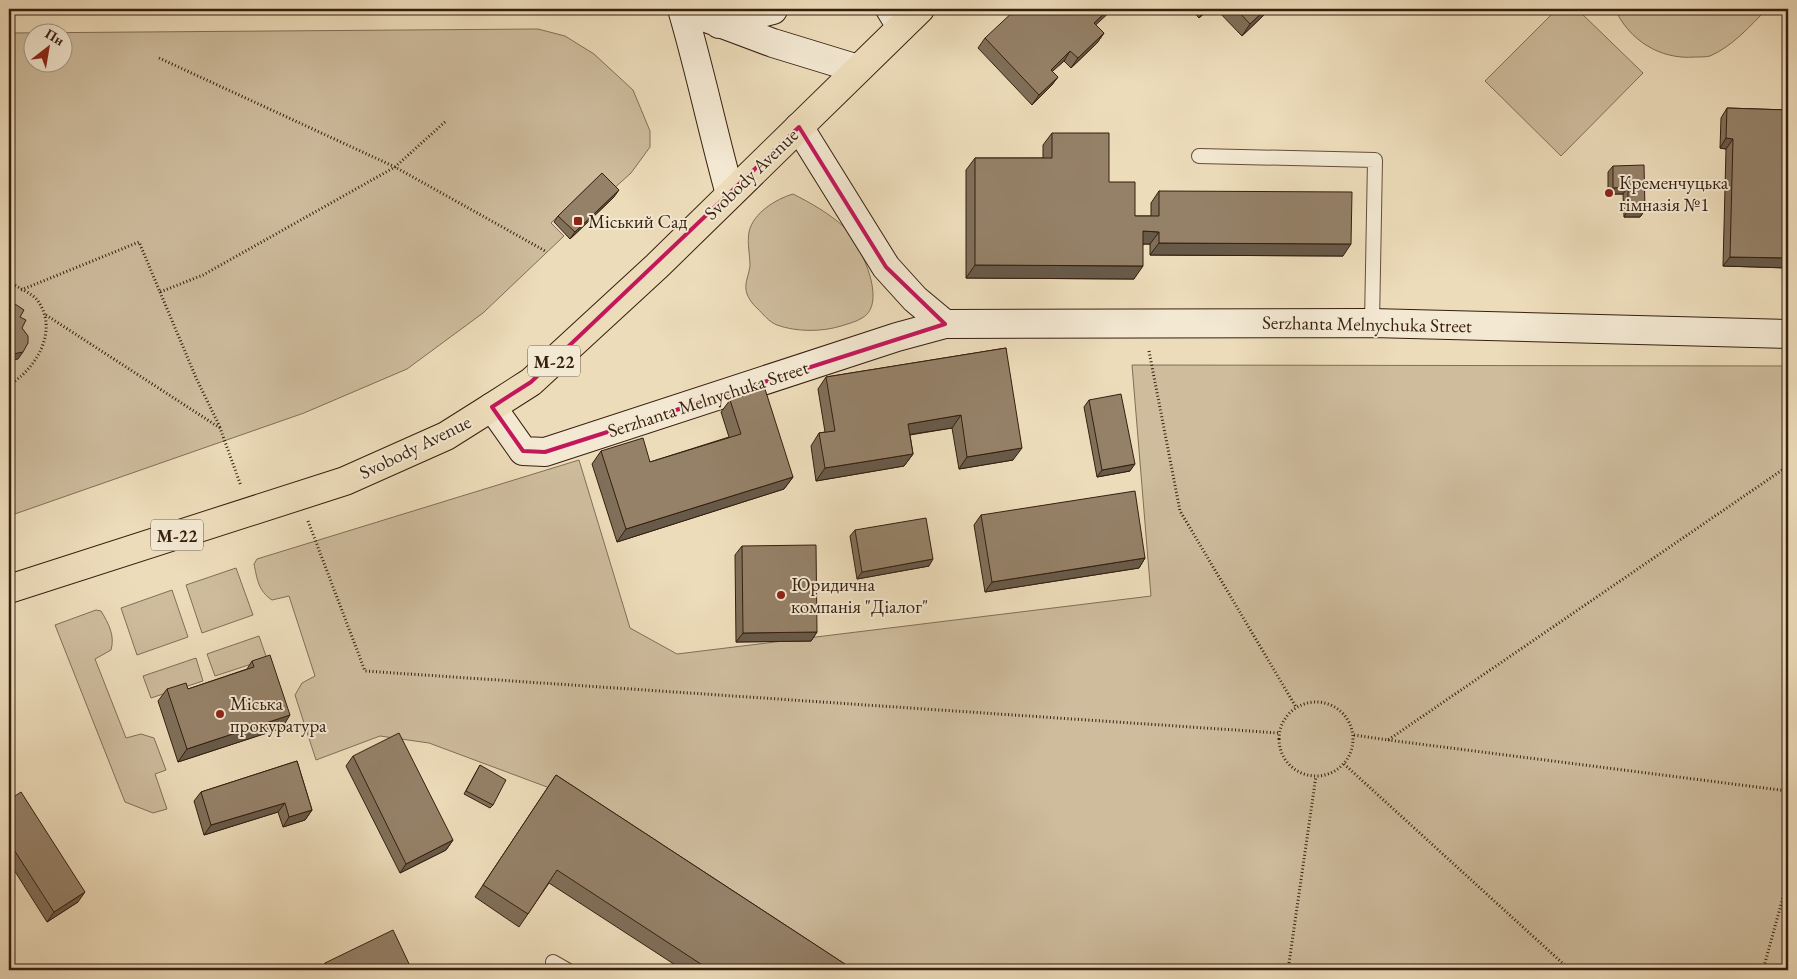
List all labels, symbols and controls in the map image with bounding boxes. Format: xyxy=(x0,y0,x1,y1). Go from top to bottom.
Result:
north arrow xyxy=(22,22,72,72)
text: Пн xyxy=(42,24,68,50)
street label: Svobody Avenue xyxy=(699,123,803,225)
place label: Кременчуцька гімназія №1 xyxy=(1619,170,1729,217)
marker: Кременчуцька гімназія №1 xyxy=(1603,187,1615,199)
place label: Міський Сад xyxy=(588,209,688,234)
marker: Міський Сад xyxy=(572,215,584,227)
street label: Serzhanta Melnychuka Street xyxy=(1262,310,1472,338)
road number: М-22 xyxy=(528,346,580,376)
street label: Serzhanta Melnychuka Street xyxy=(604,355,812,443)
street label: Svobody Avenue xyxy=(355,409,475,485)
road number: М-22 xyxy=(151,520,203,550)
place label: Юридична компанія "Діалог" xyxy=(791,572,928,619)
marker: Юридична компанія "Діалог" xyxy=(775,589,787,601)
place label: Міська прокуратура xyxy=(230,691,327,738)
marker: Міська прокуратура xyxy=(214,708,226,720)

